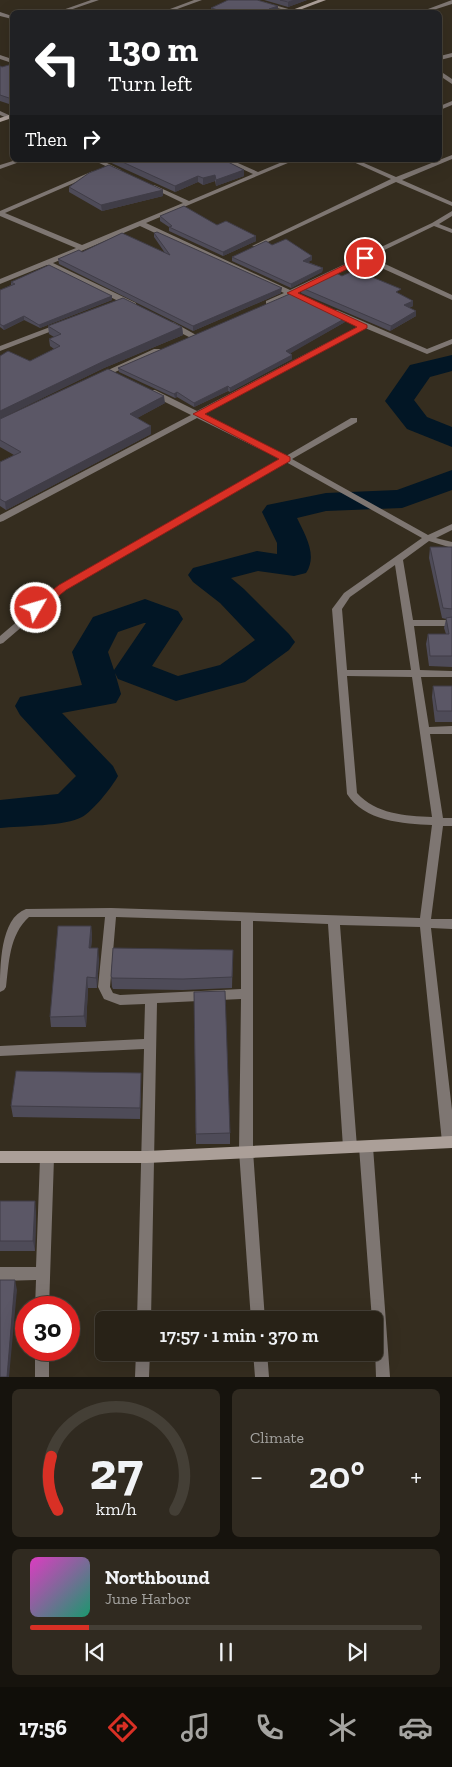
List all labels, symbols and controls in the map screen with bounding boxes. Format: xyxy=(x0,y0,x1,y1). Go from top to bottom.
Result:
text: 130 m xyxy=(108,28,198,70)
icon: left xyxy=(25,30,90,95)
text: Turn left xyxy=(108,70,192,97)
icon: right xyxy=(77,125,105,153)
text: Then xyxy=(25,128,67,151)
pin xyxy=(344,237,386,279)
icon: arrive xyxy=(351,244,379,272)
position arrow xyxy=(9,581,61,633)
speed limit sign: 30 xyxy=(15,1296,80,1361)
text: 17:57 · 1 min · 370 m xyxy=(160,1324,318,1347)
text: Climate xyxy=(250,1428,304,1447)
text: 27 xyxy=(89,1440,143,1502)
text: 20° xyxy=(309,1452,365,1498)
text: − xyxy=(250,1460,263,1493)
text: + xyxy=(410,1460,422,1493)
text: km/h xyxy=(96,1498,136,1520)
text: Northbound xyxy=(105,1566,210,1589)
text: June Harbor xyxy=(105,1589,191,1608)
icon: previous xyxy=(81,1638,109,1666)
icon: pause xyxy=(212,1638,240,1666)
icon: next xyxy=(343,1638,371,1666)
icon: directions xyxy=(105,1710,140,1745)
icon: music xyxy=(178,1710,213,1745)
icon: phone xyxy=(252,1710,287,1745)
icon: climate xyxy=(325,1710,360,1745)
icon: car xyxy=(398,1710,433,1745)
text: 17:56 xyxy=(19,1714,67,1741)

